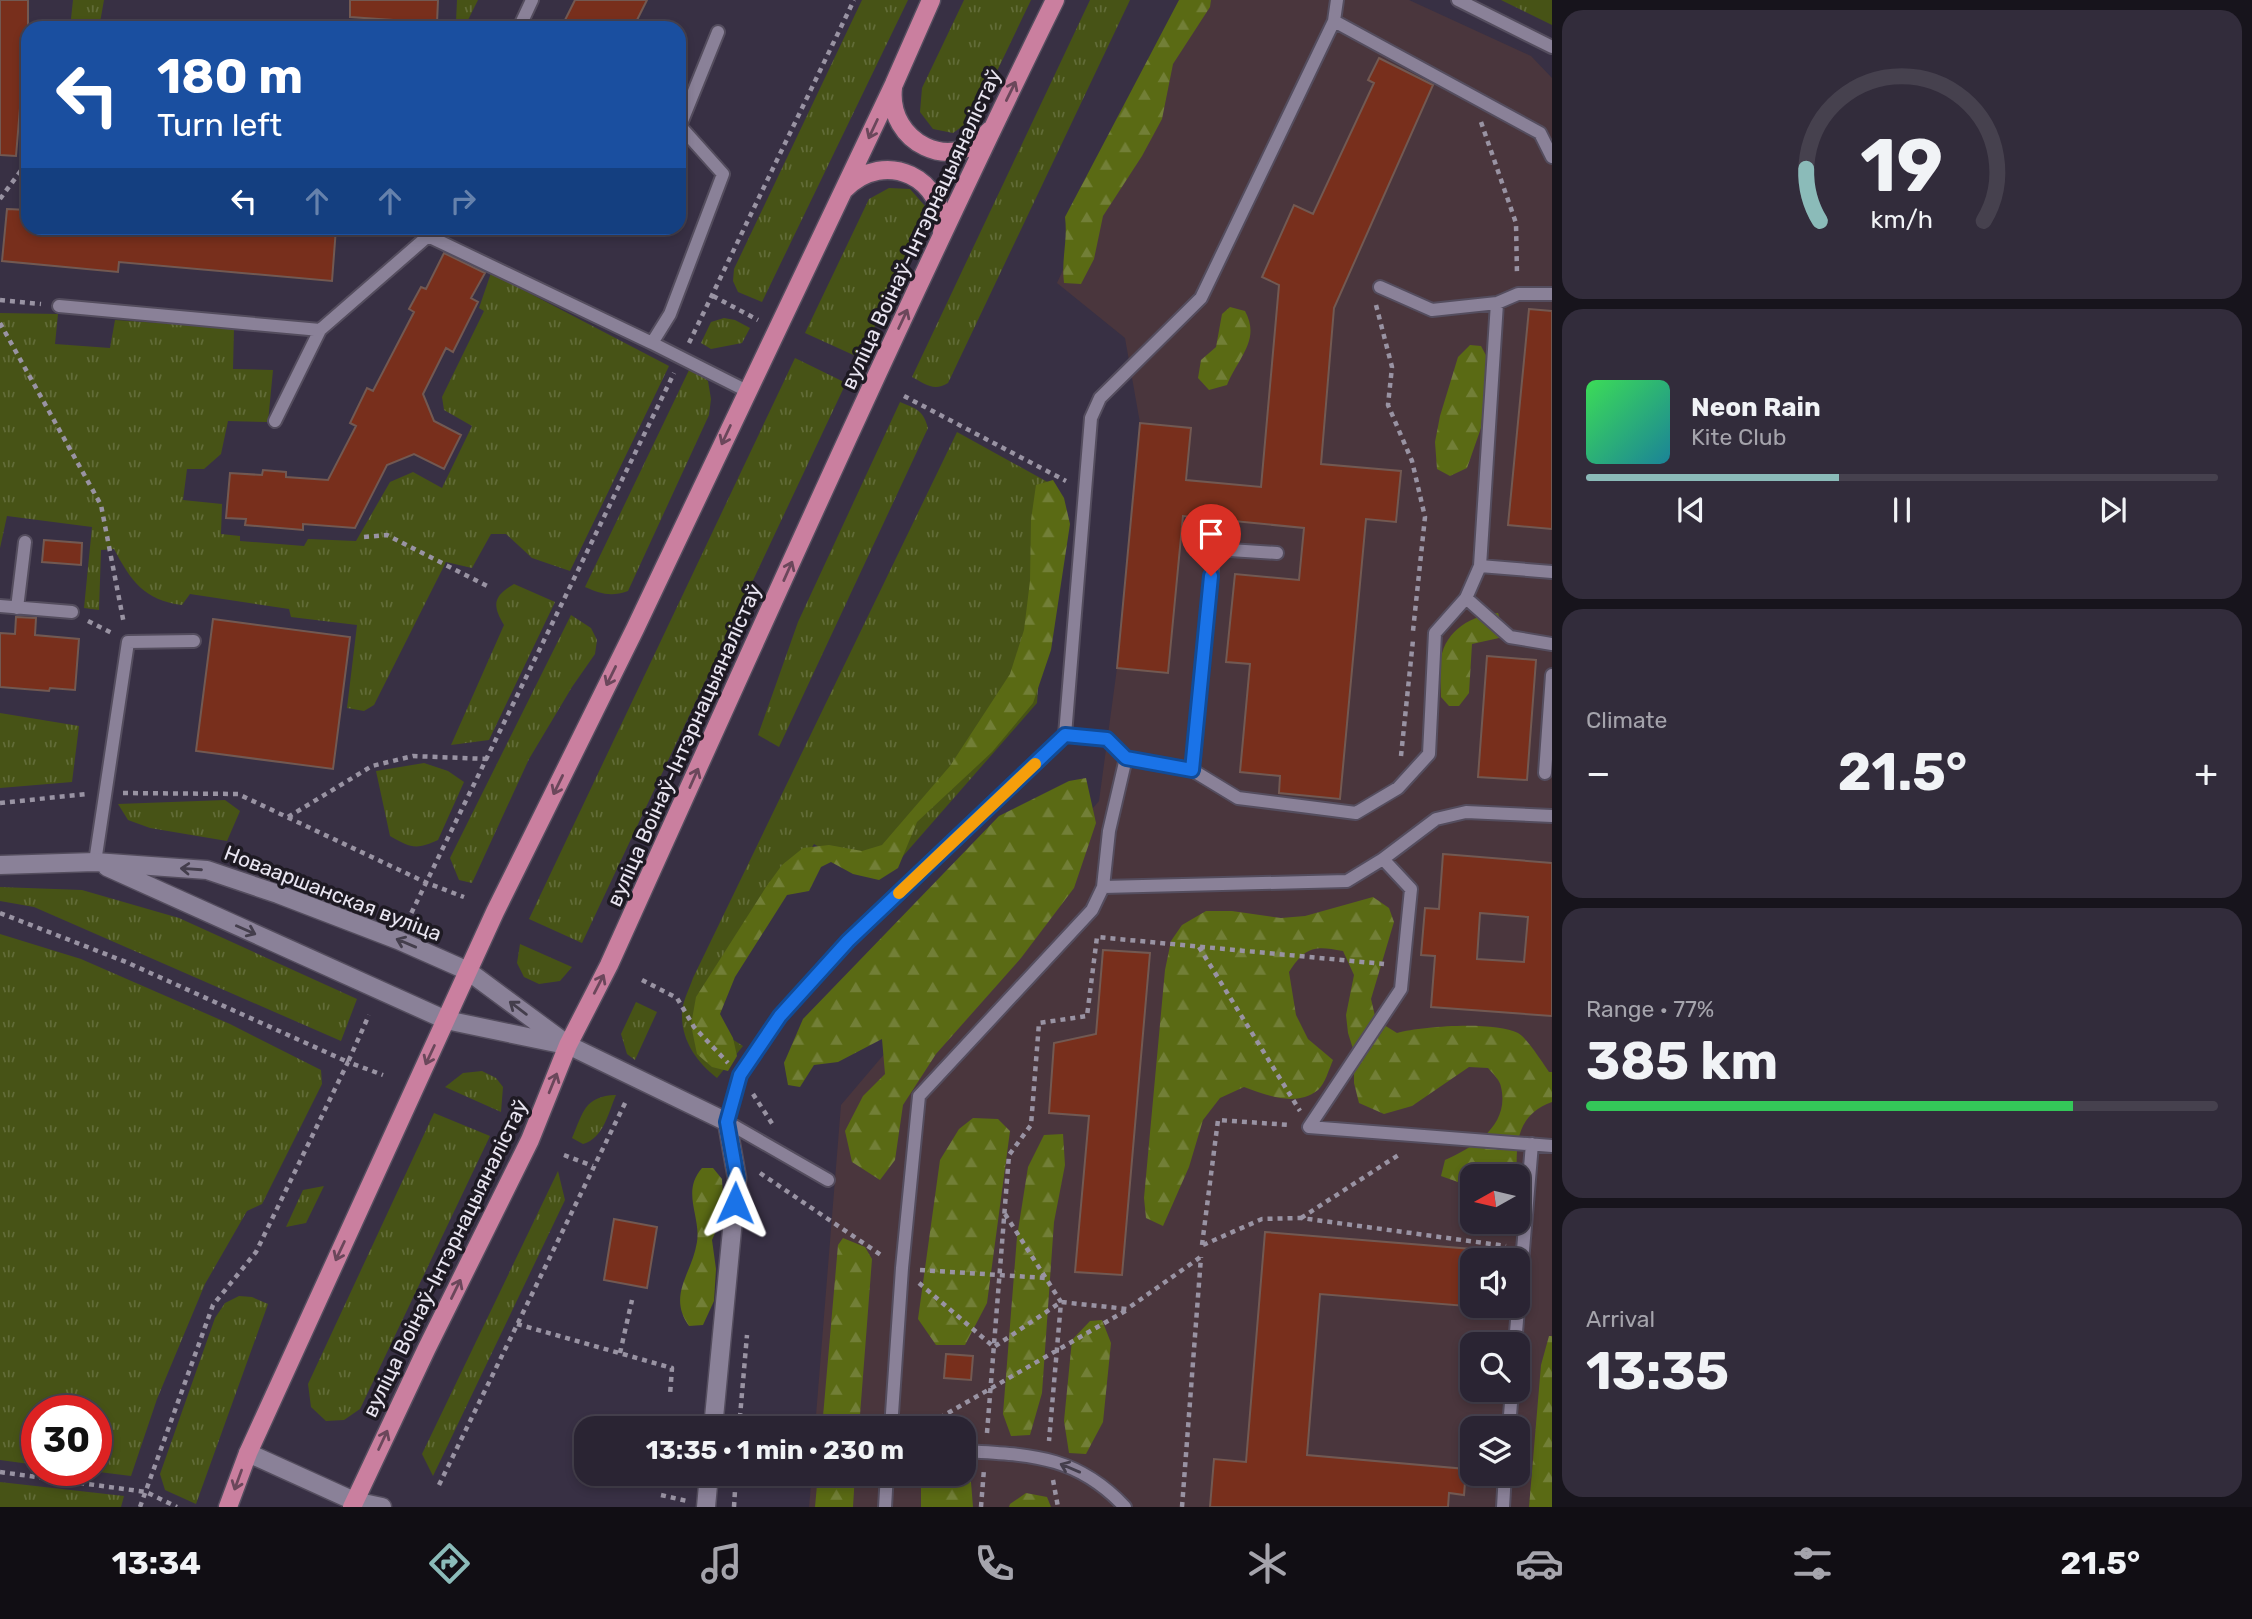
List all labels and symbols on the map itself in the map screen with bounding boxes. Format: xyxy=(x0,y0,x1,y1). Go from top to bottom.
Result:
street label: вуліца Воінаў-Інтэрнацыяналістаў xyxy=(836,65,1006,393)
one-way arrow xyxy=(1004,81,1018,102)
one-way arrow xyxy=(865,118,879,139)
one-way arrow xyxy=(897,309,910,330)
one-way arrow xyxy=(719,425,732,446)
pin xyxy=(1181,504,1241,576)
one-way arrow xyxy=(782,560,795,582)
street label: вуліца Воінаў-Інтэрнацыяналістаў xyxy=(601,580,767,910)
one-way arrow xyxy=(604,665,618,686)
one-way arrow xyxy=(688,768,701,789)
one-way arrow xyxy=(550,774,564,795)
street label: Новааршанская вуліца xyxy=(221,840,445,946)
one-way arrow xyxy=(181,862,203,875)
one-way arrow xyxy=(235,924,256,937)
one-way arrow xyxy=(396,936,417,949)
one-way arrow xyxy=(592,975,606,995)
one-way arrow xyxy=(509,1001,528,1015)
one-way arrow xyxy=(423,1044,436,1065)
one-way arrow xyxy=(547,1073,560,1094)
street label: вуліца Воінаў-Інтэрнацыяналістаў xyxy=(357,1095,533,1421)
north arrow xyxy=(1460,1164,1530,1234)
position arrow xyxy=(698,1166,772,1240)
one-way arrow xyxy=(333,1239,346,1261)
one-way arrow xyxy=(450,1279,463,1300)
speed limit sign: 30 xyxy=(21,1395,112,1486)
one-way arrow xyxy=(377,1430,390,1451)
one-way arrow xyxy=(1060,1460,1082,1473)
one-way arrow xyxy=(231,1468,243,1490)

